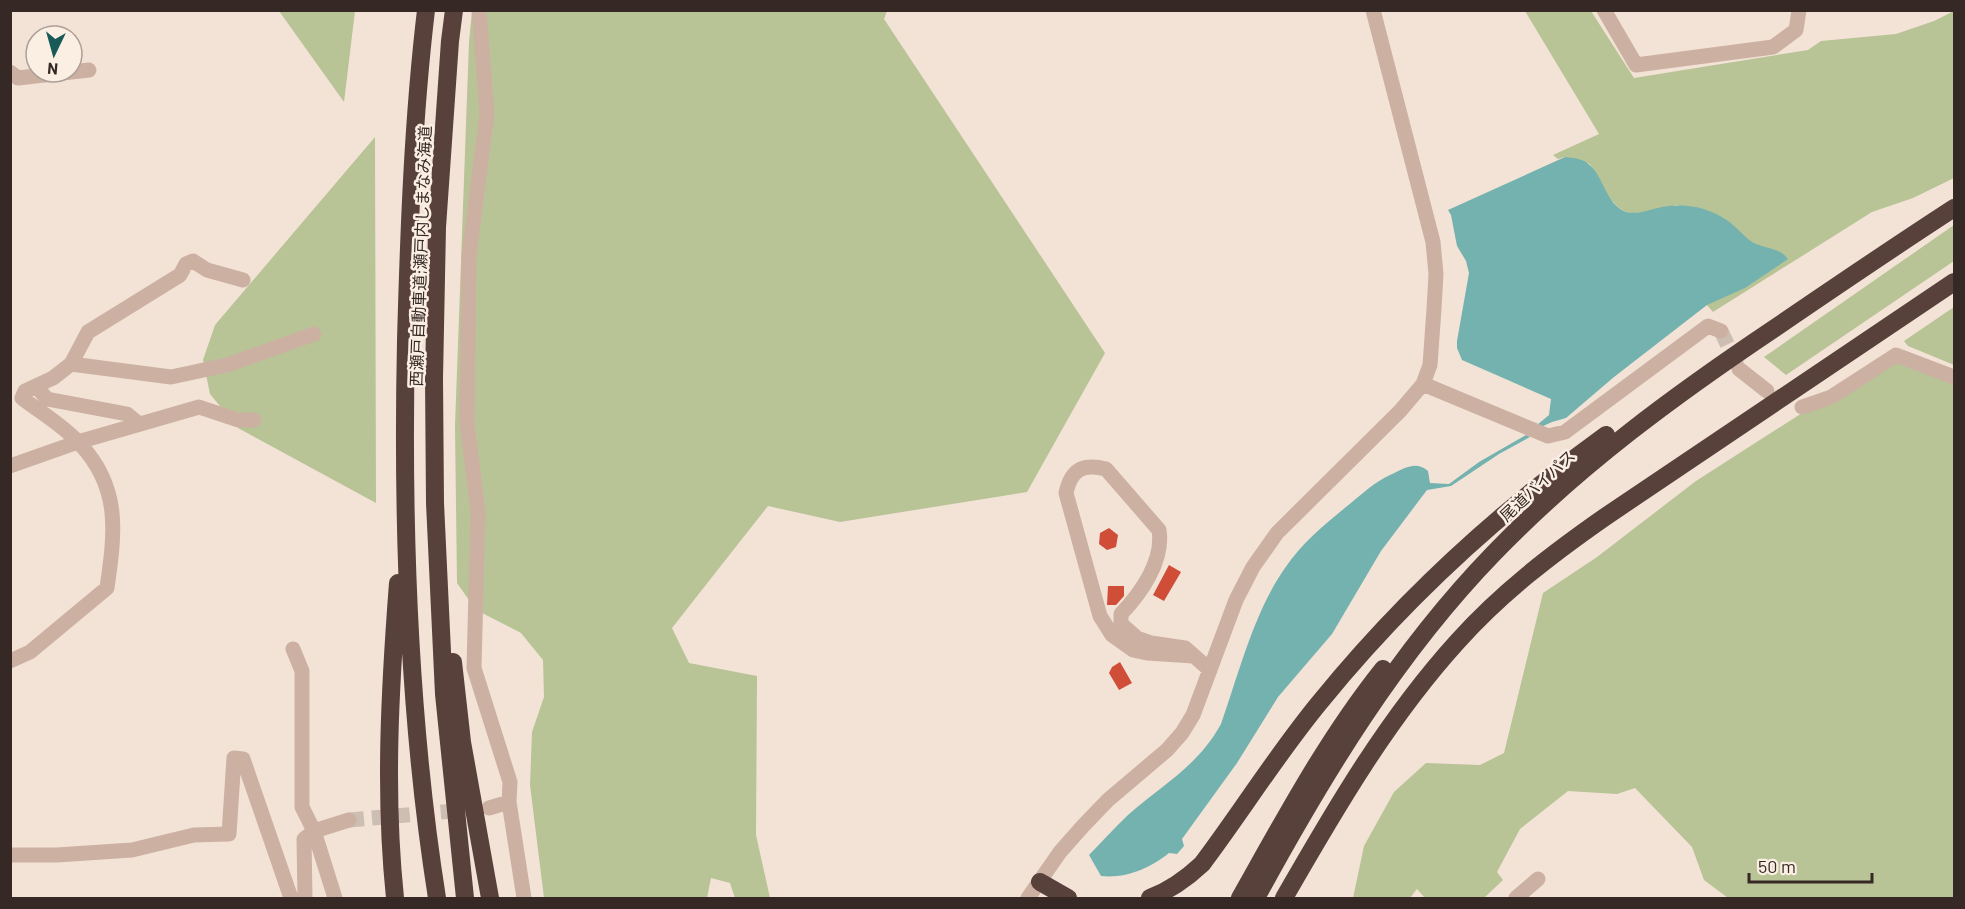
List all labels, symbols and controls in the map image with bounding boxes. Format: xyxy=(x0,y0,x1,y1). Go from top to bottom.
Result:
north arrow xyxy=(24,24,84,84)
text: N xyxy=(47,60,59,79)
street label: 西瀬戸自動車道;瀬戸内しまなみ海道 xyxy=(406,125,434,387)
street label: 尾道バイパス xyxy=(1496,445,1578,525)
scale bar xyxy=(1749,846,1872,884)
text: 50 m xyxy=(1758,855,1796,877)

